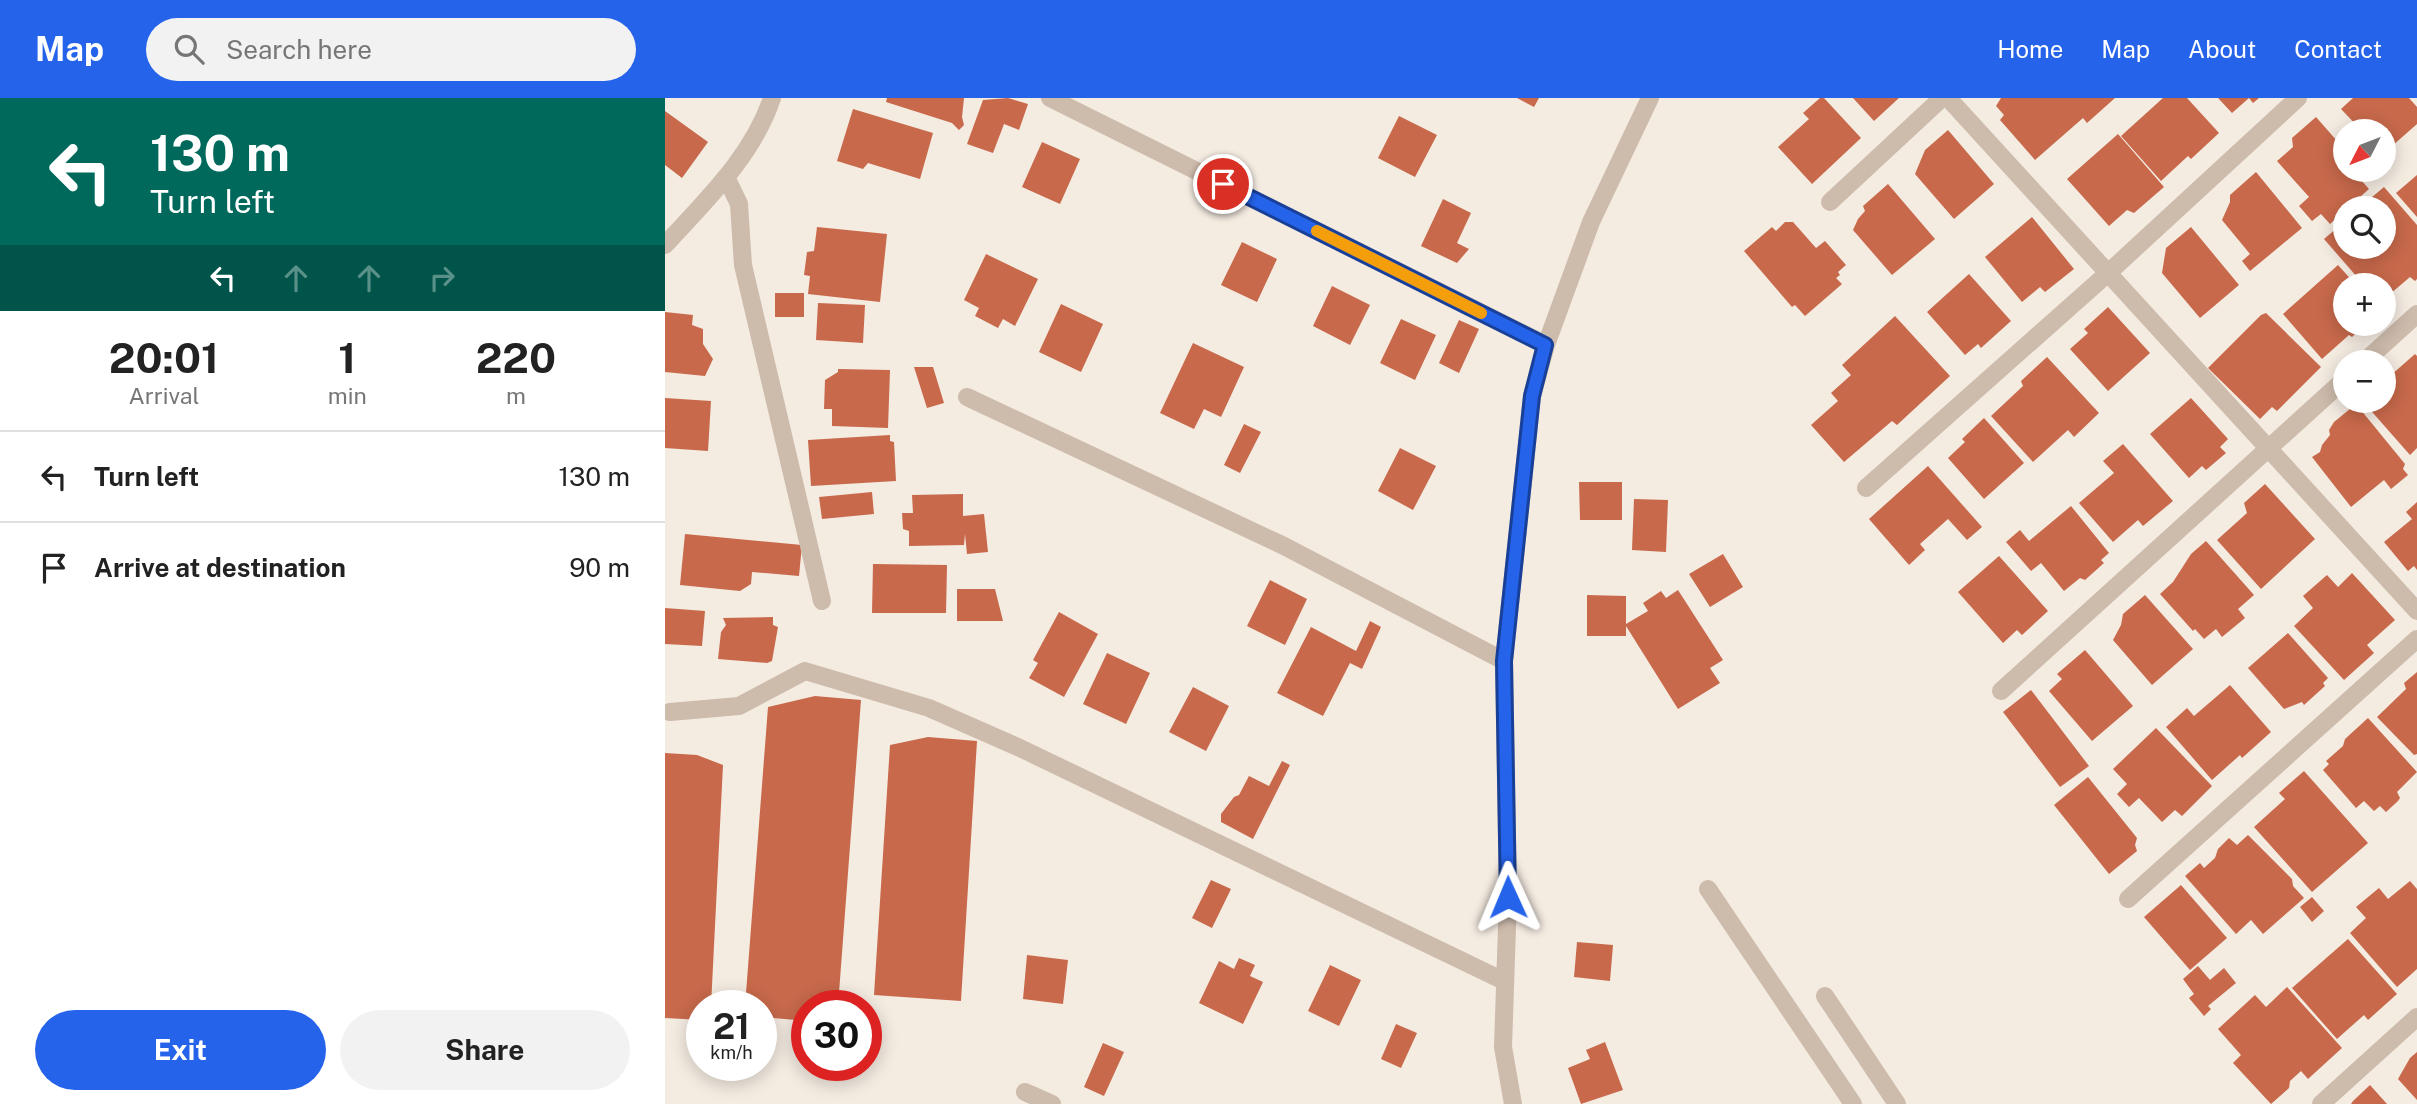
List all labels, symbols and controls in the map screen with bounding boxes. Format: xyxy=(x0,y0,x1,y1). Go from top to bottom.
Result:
search box xyxy=(146,18,636,81)
text: Map xyxy=(35,30,104,68)
icon: search xyxy=(170,30,208,68)
text: Search here xyxy=(226,34,372,65)
text: Home xyxy=(1997,35,2063,63)
text: Map xyxy=(2101,35,2150,63)
text: About xyxy=(2188,35,2256,63)
text: Contact xyxy=(2294,35,2382,63)
north arrow xyxy=(2333,119,2396,182)
map controls xyxy=(2333,119,2396,413)
text: 130 m xyxy=(150,124,290,182)
icon: left xyxy=(35,126,126,217)
pin xyxy=(1193,154,1253,214)
icon: arrive xyxy=(1204,165,1242,203)
text: Turn left xyxy=(150,183,275,220)
button: search xyxy=(2333,196,2396,259)
icon: left xyxy=(204,259,242,297)
icon: ahead xyxy=(277,259,315,297)
icon: ahead xyxy=(350,259,388,297)
icon: right xyxy=(423,259,461,297)
button: + xyxy=(2333,273,2396,336)
text: 20:01 xyxy=(109,333,219,382)
text: 1 xyxy=(338,333,356,382)
text: 220 xyxy=(476,333,556,382)
button: − xyxy=(2333,350,2396,413)
text: Arrival xyxy=(128,382,199,409)
text: min xyxy=(328,382,367,409)
text: m xyxy=(506,382,526,409)
icon: left xyxy=(35,458,73,496)
text: Turn left xyxy=(94,461,199,492)
text: 130 m xyxy=(558,461,630,492)
icon: arrive xyxy=(35,549,73,587)
text: Arrive at destination xyxy=(94,552,346,583)
text: 90 m xyxy=(569,552,630,583)
position arrow xyxy=(1471,860,1545,934)
speed limit sign: 30 xyxy=(791,990,882,1081)
text: 21 xyxy=(713,1006,750,1047)
button: Exit xyxy=(35,1010,326,1090)
button: Share xyxy=(340,1010,630,1090)
text: km/h xyxy=(710,1042,753,1063)

